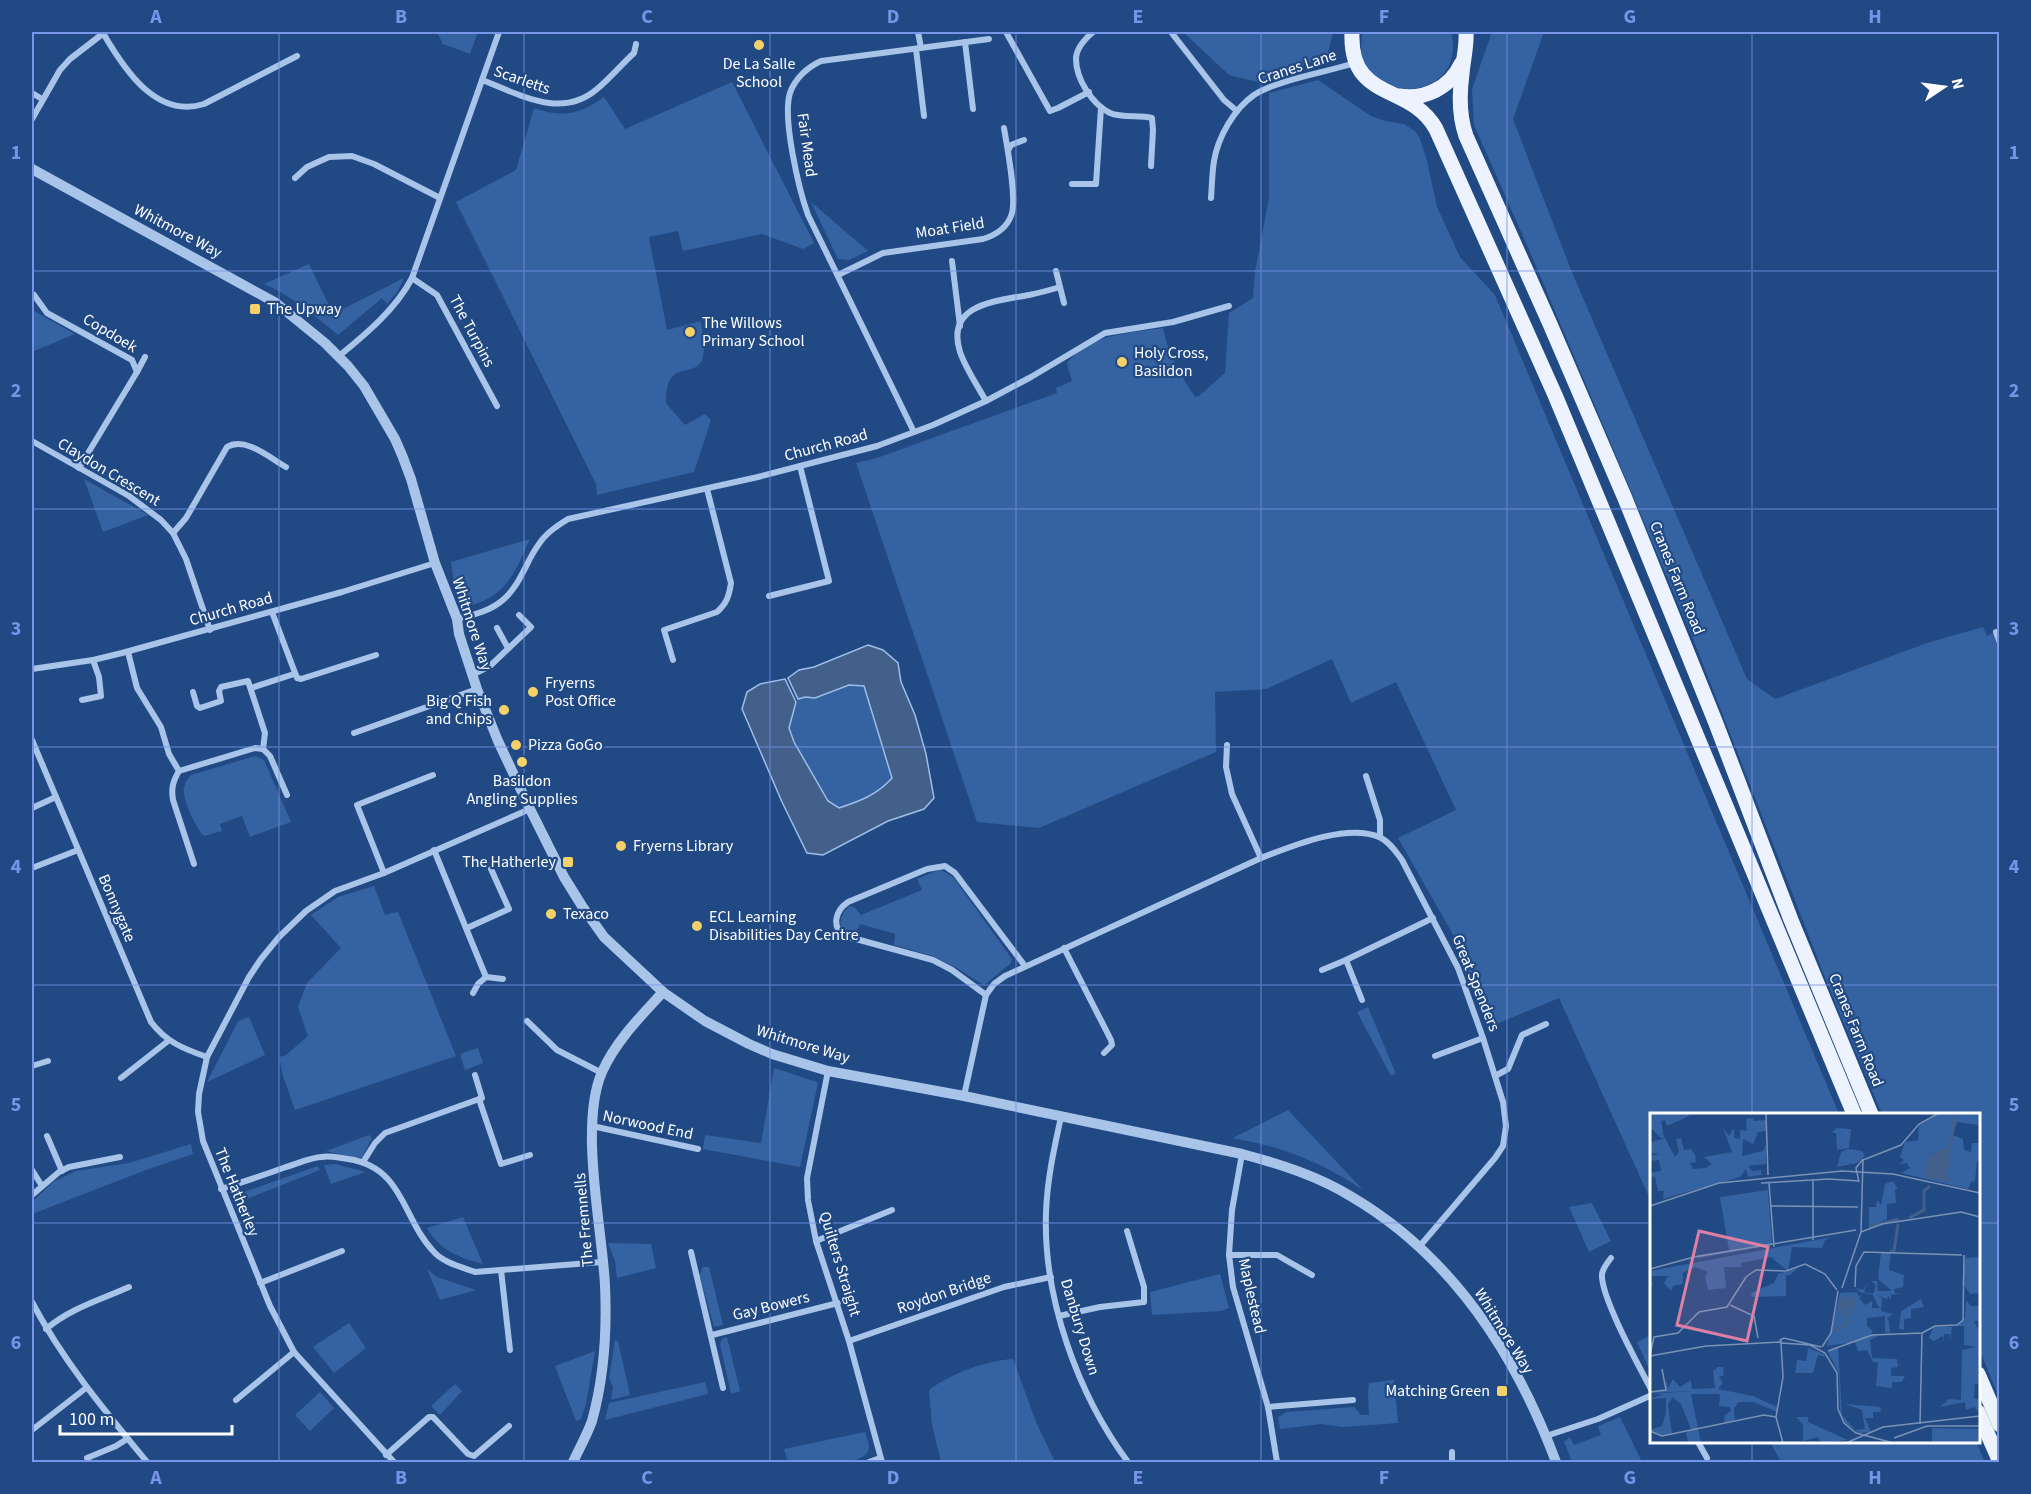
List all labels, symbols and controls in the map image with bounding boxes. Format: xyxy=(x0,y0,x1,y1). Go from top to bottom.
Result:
text: A xyxy=(149,3,162,31)
text: B xyxy=(395,3,407,31)
text: C xyxy=(641,3,653,31)
text: D xyxy=(887,3,899,31)
text: E xyxy=(1133,3,1143,31)
text: F xyxy=(1379,3,1389,31)
text: G xyxy=(1624,3,1636,31)
text: H xyxy=(1868,3,1882,31)
marker: De La Salle School xyxy=(752,38,766,52)
street label: Cranes Lane xyxy=(1255,44,1339,90)
place label: De La Salle School xyxy=(723,53,795,93)
north arrow xyxy=(1914,57,1974,117)
street label: Scarletts xyxy=(491,60,553,100)
text: N xyxy=(1946,76,1970,92)
street label: Fair Mead xyxy=(792,112,822,178)
text: 1 xyxy=(11,139,21,167)
text: 1 xyxy=(2009,139,2019,167)
street label: Whitmore Way xyxy=(130,199,226,264)
street label: Moat Field xyxy=(914,212,986,244)
street label: The Turpins xyxy=(444,291,500,371)
place label: The Upway xyxy=(267,298,342,320)
marker: The Upway xyxy=(248,302,262,316)
street label: Copdoek xyxy=(79,308,141,358)
place label: The Willows Primary School xyxy=(702,312,804,352)
marker: The Willows Primary School xyxy=(683,325,697,339)
place label: Holy Cross, Basildon xyxy=(1134,342,1208,382)
marker: Holy Cross, Basildon xyxy=(1115,355,1129,369)
text: 2 xyxy=(11,377,21,405)
text: 2 xyxy=(2009,377,2019,405)
street label: Church Road xyxy=(782,423,870,467)
street label: Claydon Crescent xyxy=(53,433,165,512)
street label: Cranes Farm Road xyxy=(1644,518,1710,638)
street label: Whitmore Way xyxy=(447,574,498,674)
street label: Church Road xyxy=(187,587,275,631)
text: 3 xyxy=(11,615,21,643)
text: 3 xyxy=(2009,615,2019,643)
place label: Fryerns Post Office xyxy=(545,672,616,712)
marker: Fryerns Post Office xyxy=(526,685,540,699)
place label: Big Q Fish and Chips xyxy=(426,690,492,730)
marker: Big Q Fish and Chips xyxy=(497,703,511,717)
place label: Pizza GoGo xyxy=(528,734,603,756)
marker: Pizza GoGo xyxy=(509,738,523,752)
marker: Basildon Angling Supplies xyxy=(515,755,529,769)
place label: Basildon Angling Supplies xyxy=(466,770,578,810)
place label: Fryerns Library xyxy=(633,835,734,857)
marker: Fryerns Library xyxy=(614,839,628,853)
place label: The Hatherley xyxy=(462,851,557,873)
text: 4 xyxy=(11,853,22,881)
text: 4 xyxy=(2009,853,2020,881)
marker: The Hatherley xyxy=(561,855,575,869)
street label: Bonnygate xyxy=(93,871,141,945)
place label: Texaco xyxy=(563,903,609,925)
place label: ECL Learning Disabilities Day Centre xyxy=(709,906,859,946)
marker: Texaco xyxy=(544,907,558,921)
marker: ECL Learning Disabilities Day Centre xyxy=(690,919,704,933)
street label: Great Spenders xyxy=(1447,931,1506,1035)
street label: Cranes Farm Road xyxy=(1823,970,1889,1090)
street label: Whitmore Way xyxy=(753,1019,853,1069)
text: 5 xyxy=(11,1091,21,1119)
text: 5 xyxy=(2009,1091,2019,1119)
street label: Norwood End xyxy=(601,1105,695,1145)
inset map xyxy=(1650,1113,1980,1443)
street label: The Hatherley xyxy=(209,1144,265,1240)
street label: The Fremnells xyxy=(569,1172,599,1268)
street label: Quilters Straight xyxy=(814,1209,867,1320)
street label: Maplestead xyxy=(1233,1256,1271,1336)
street label: Roydon Bridge xyxy=(894,1267,994,1319)
street label: Danbury Down xyxy=(1055,1276,1105,1378)
street label: Whitmore Way xyxy=(1469,1284,1539,1378)
street label: Gay Bowers xyxy=(730,1286,812,1326)
text: 6 xyxy=(11,1329,21,1357)
text: 6 xyxy=(2009,1329,2019,1357)
place label: Matching Green xyxy=(1385,1380,1490,1402)
marker: Matching Green xyxy=(1495,1384,1509,1398)
scale bar xyxy=(60,1398,232,1436)
text: 100 m xyxy=(69,1407,114,1432)
text: A xyxy=(149,1464,162,1492)
text: B xyxy=(395,1464,407,1492)
text: C xyxy=(641,1464,653,1492)
text: D xyxy=(887,1464,899,1492)
text: E xyxy=(1133,1464,1143,1492)
text: F xyxy=(1379,1464,1389,1492)
text: G xyxy=(1624,1464,1636,1492)
text: H xyxy=(1868,1464,1882,1492)

